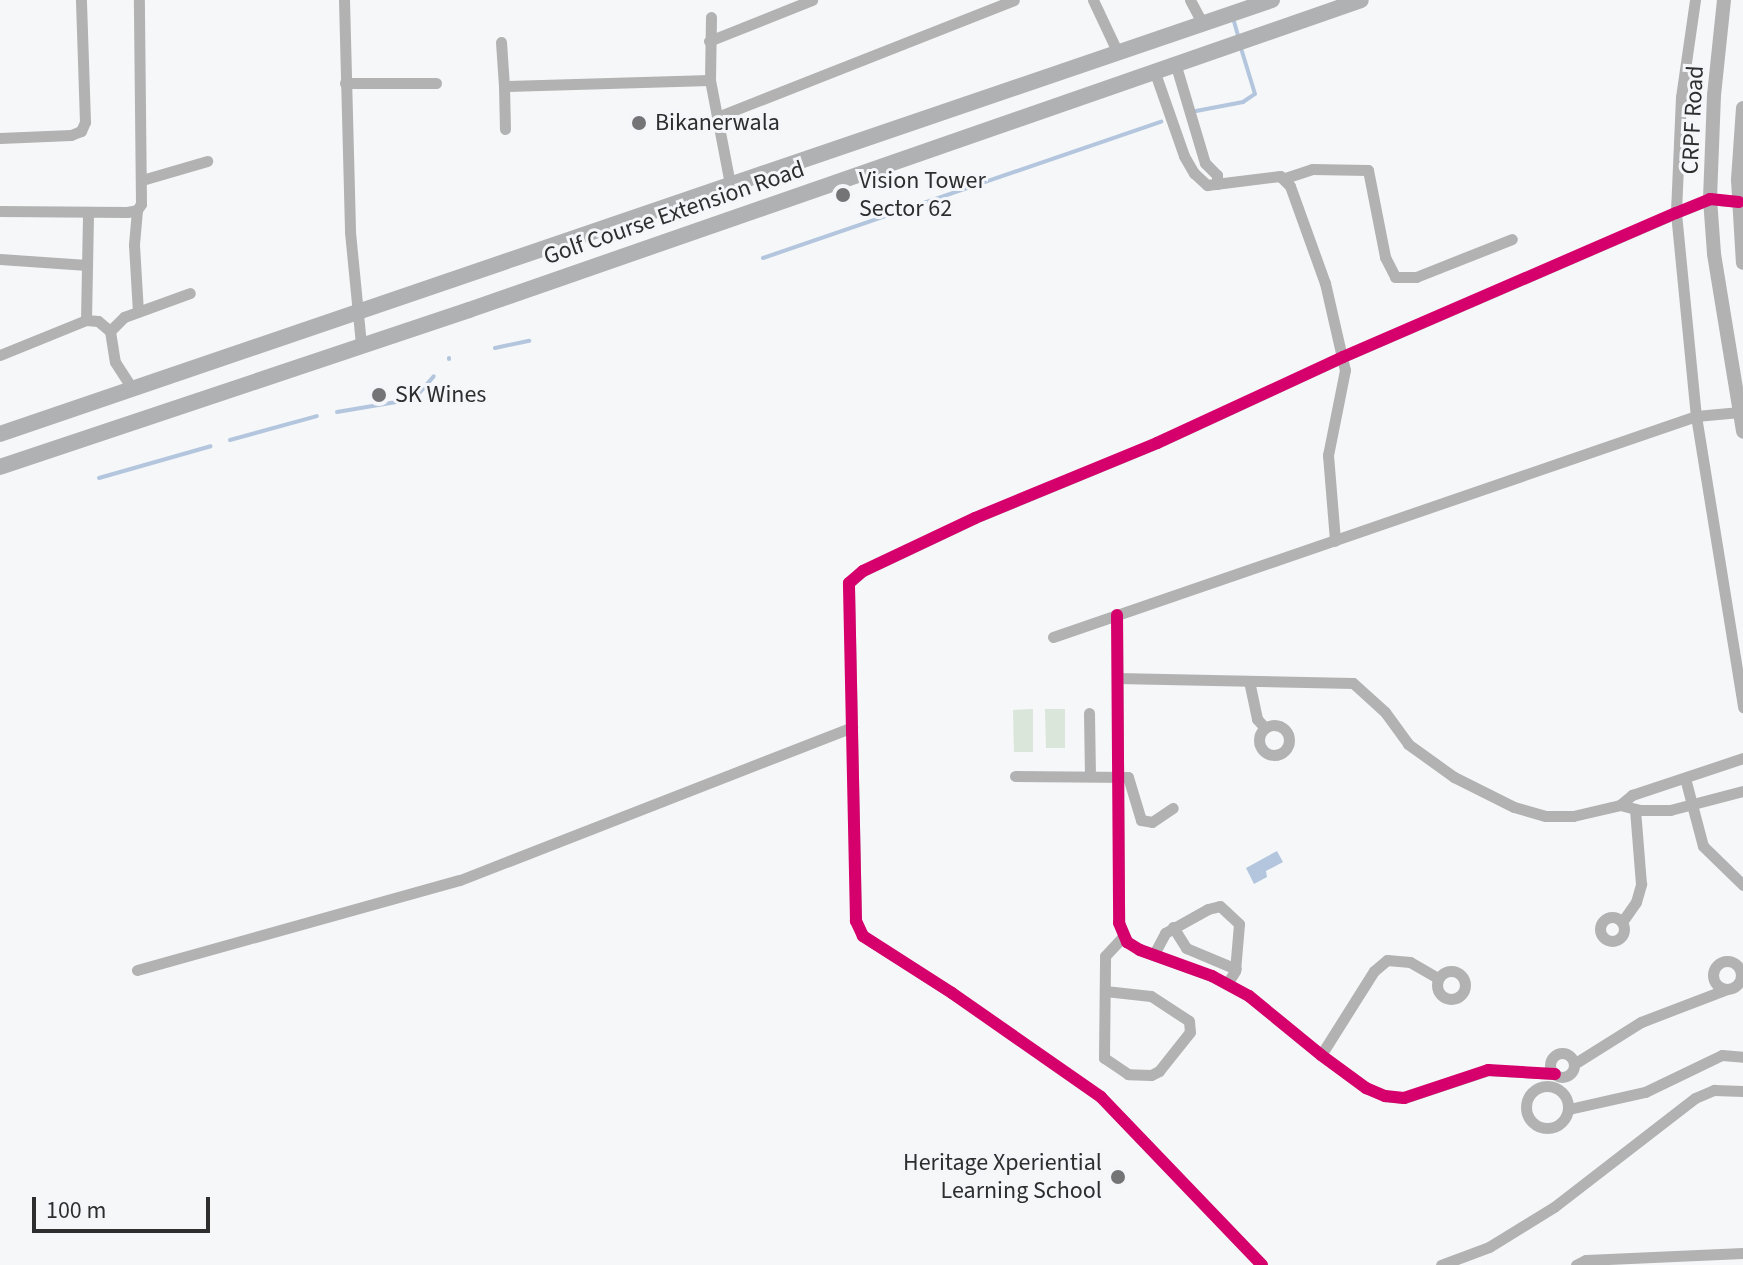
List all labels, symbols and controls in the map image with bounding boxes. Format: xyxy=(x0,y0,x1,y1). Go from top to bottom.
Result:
street label: CRPF Road xyxy=(1676,65,1710,175)
place label: Bikanerwala xyxy=(655,109,780,137)
marker: Bikanerwala xyxy=(630,114,648,132)
street label: Golf Course Extension Road xyxy=(540,155,808,271)
place label: Vision Tower Sector 62 xyxy=(859,167,986,223)
marker: Vision Tower Sector 62 xyxy=(834,186,852,204)
place label: SK Wines xyxy=(395,381,486,409)
marker: SK Wines xyxy=(370,386,388,404)
place label: Heritage Xperiential Learning School xyxy=(903,1149,1102,1205)
marker: Heritage Xperiential Learning School xyxy=(1109,1168,1127,1186)
scale bar xyxy=(36,1181,214,1231)
text: 100 m xyxy=(46,1193,106,1228)

